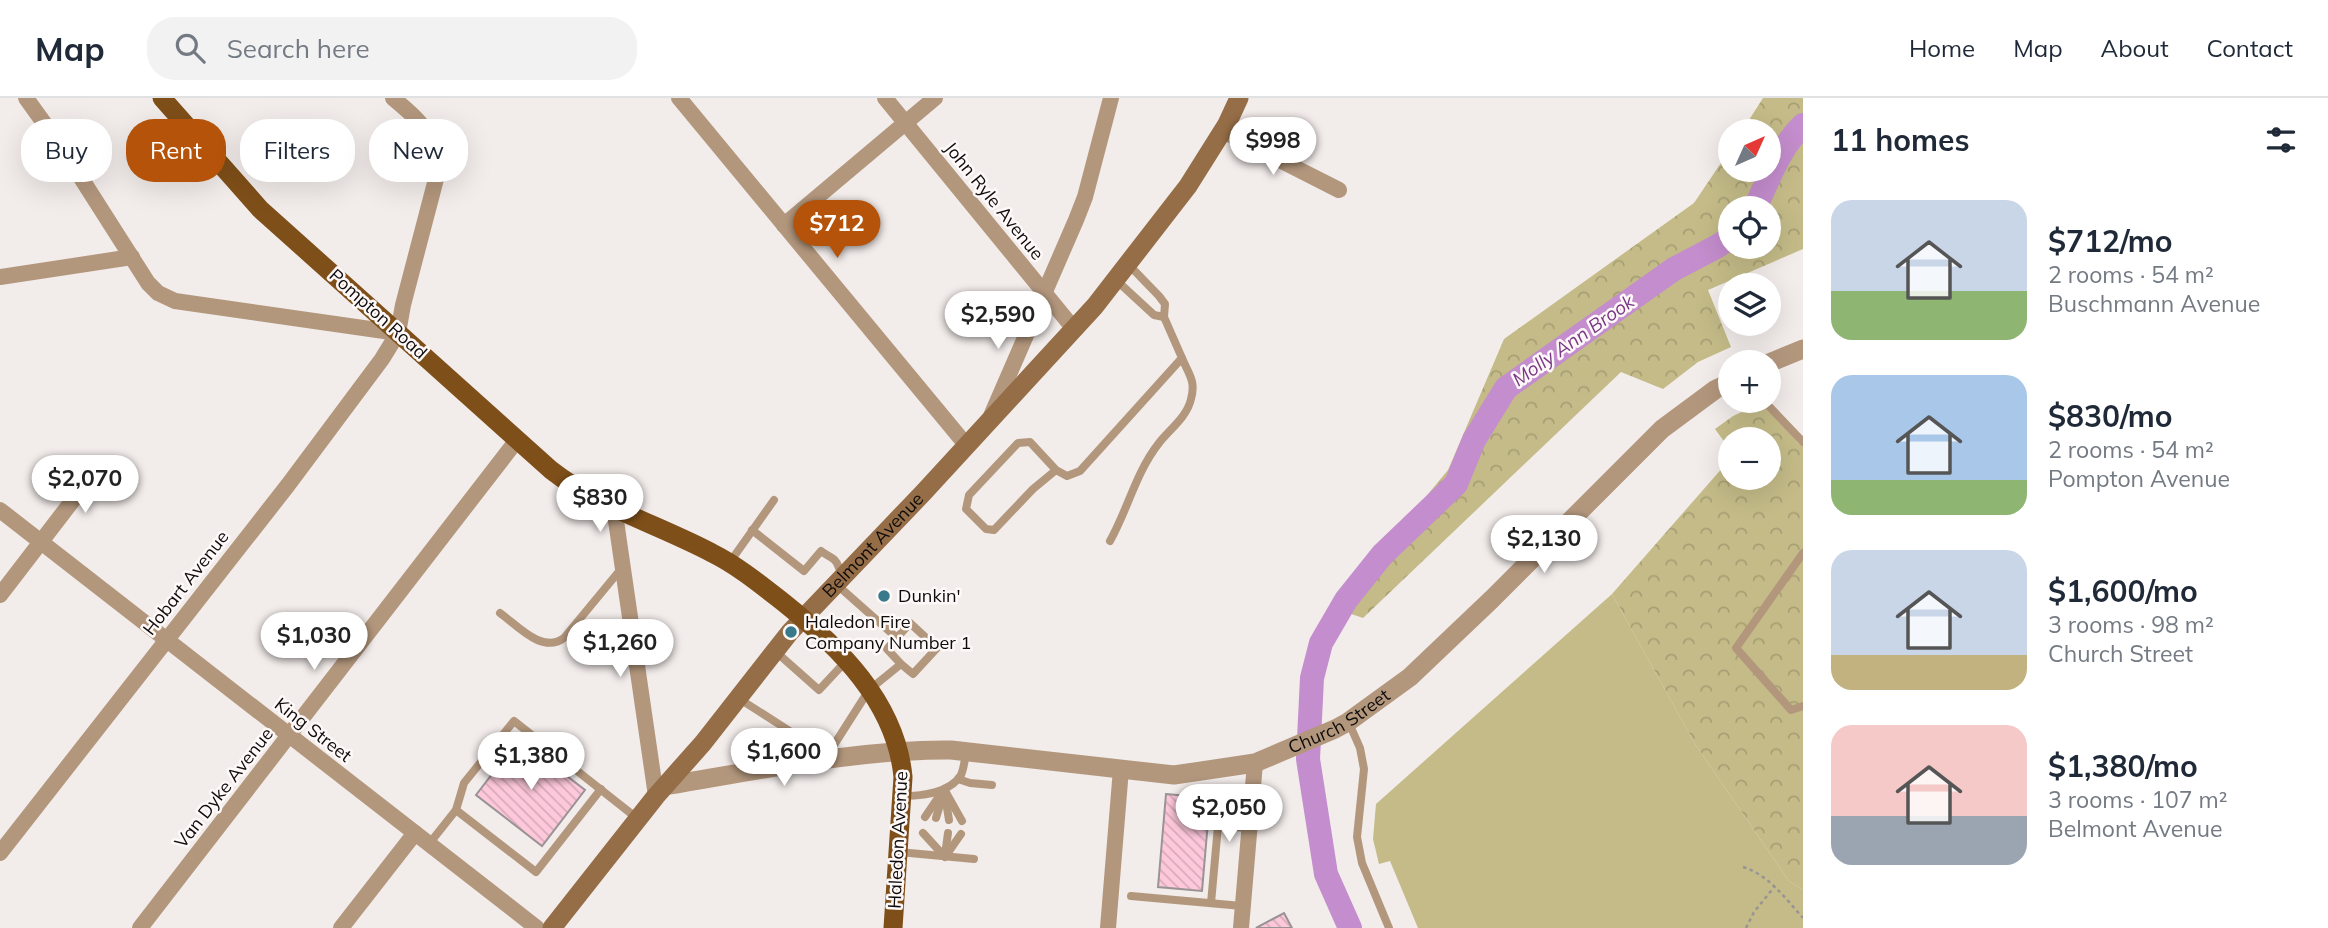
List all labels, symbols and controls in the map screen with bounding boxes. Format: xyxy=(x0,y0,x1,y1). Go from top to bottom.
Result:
search box xyxy=(147,17,637,80)
text: Map xyxy=(35,28,105,69)
icon: search xyxy=(171,29,209,67)
text: Search here xyxy=(227,32,370,65)
text: Home xyxy=(1909,33,1975,63)
text: Map xyxy=(2013,33,2063,63)
text: About xyxy=(2101,33,2169,63)
text: Contact xyxy=(2207,33,2293,63)
pin: $998 xyxy=(1232,118,1314,177)
chip: Buy xyxy=(21,119,112,182)
chip: Rent xyxy=(126,119,226,182)
chip: Filters xyxy=(240,119,355,182)
chip: New xyxy=(369,119,468,182)
north arrow xyxy=(1718,119,1782,182)
map controls xyxy=(1718,119,1781,490)
text: 11 homes xyxy=(1831,121,1970,159)
icon: filters xyxy=(2262,121,2300,159)
text: $998 xyxy=(1245,125,1301,154)
street label: John Ryle Avenue xyxy=(940,137,1049,264)
button: locate xyxy=(1718,196,1781,259)
pin: $712 xyxy=(796,200,878,260)
text: $712 xyxy=(809,208,865,237)
text: $712/mo xyxy=(2048,222,2172,260)
icon: home xyxy=(1887,228,1971,312)
text: 2 rooms · 54 m² xyxy=(2048,260,2214,289)
street label: Pompton Road xyxy=(325,264,432,364)
button: layers xyxy=(1718,273,1781,336)
water label: Molly Ann Brook xyxy=(1507,288,1640,391)
text: Buschmann Avenue xyxy=(2048,289,2260,318)
pin: $2,590 xyxy=(941,292,1055,351)
text: $2,590 xyxy=(961,299,1035,328)
button: + xyxy=(1718,350,1781,413)
text: $830/mo xyxy=(2048,397,2172,435)
icon: home xyxy=(1887,403,1971,487)
button: − xyxy=(1718,427,1781,490)
text: 2 rooms · 54 m² xyxy=(2048,435,2214,464)
pin: $2,070 xyxy=(28,456,142,515)
text: $2,070 xyxy=(48,463,122,492)
text: Pompton Avenue xyxy=(2048,464,2230,493)
pin: $830 xyxy=(559,474,641,534)
text: $830 xyxy=(572,482,628,511)
street label: Belmont Avenue xyxy=(817,488,928,602)
pin: $2,130 xyxy=(1487,516,1601,575)
text: $2,130 xyxy=(1507,523,1581,552)
street label: Hobart Avenue xyxy=(138,526,234,640)
text: $1,600/mo xyxy=(2048,572,2198,610)
icon: home xyxy=(1887,578,1971,662)
place label: Dunkin' xyxy=(898,584,960,607)
marker: Dunkin' xyxy=(876,588,892,604)
place label: Haledon Fire Company Number 1 xyxy=(805,610,971,654)
text: 3 rooms · 98 m² xyxy=(2048,610,2214,639)
pin: $1,030 xyxy=(257,612,371,672)
text: $1,030 xyxy=(277,620,351,649)
pin: $1,260 xyxy=(563,620,677,679)
marker: Haledon Fire Company Number 1 xyxy=(783,624,799,640)
text: $1,260 xyxy=(583,627,657,656)
text: Church Street xyxy=(2048,639,2193,668)
street label: Church Street xyxy=(1285,683,1394,759)
street label: King Street xyxy=(270,692,356,767)
street label: Van Dyke Avenue xyxy=(169,723,278,853)
pin: $1,600 xyxy=(727,728,841,788)
pin: $1,380 xyxy=(474,732,588,792)
text: $1,600 xyxy=(747,736,821,765)
text: $1,380 xyxy=(494,740,568,769)
text: $1,380/mo xyxy=(2048,747,2198,785)
icon: home xyxy=(1887,753,1971,837)
street label: Haledon Avenue xyxy=(882,771,913,909)
pin: $2,050 xyxy=(1172,784,1286,844)
text: 3 rooms · 107 m² xyxy=(2048,785,2228,814)
text: $2,050 xyxy=(1192,792,1266,821)
text: Belmont Avenue xyxy=(2048,814,2223,843)

